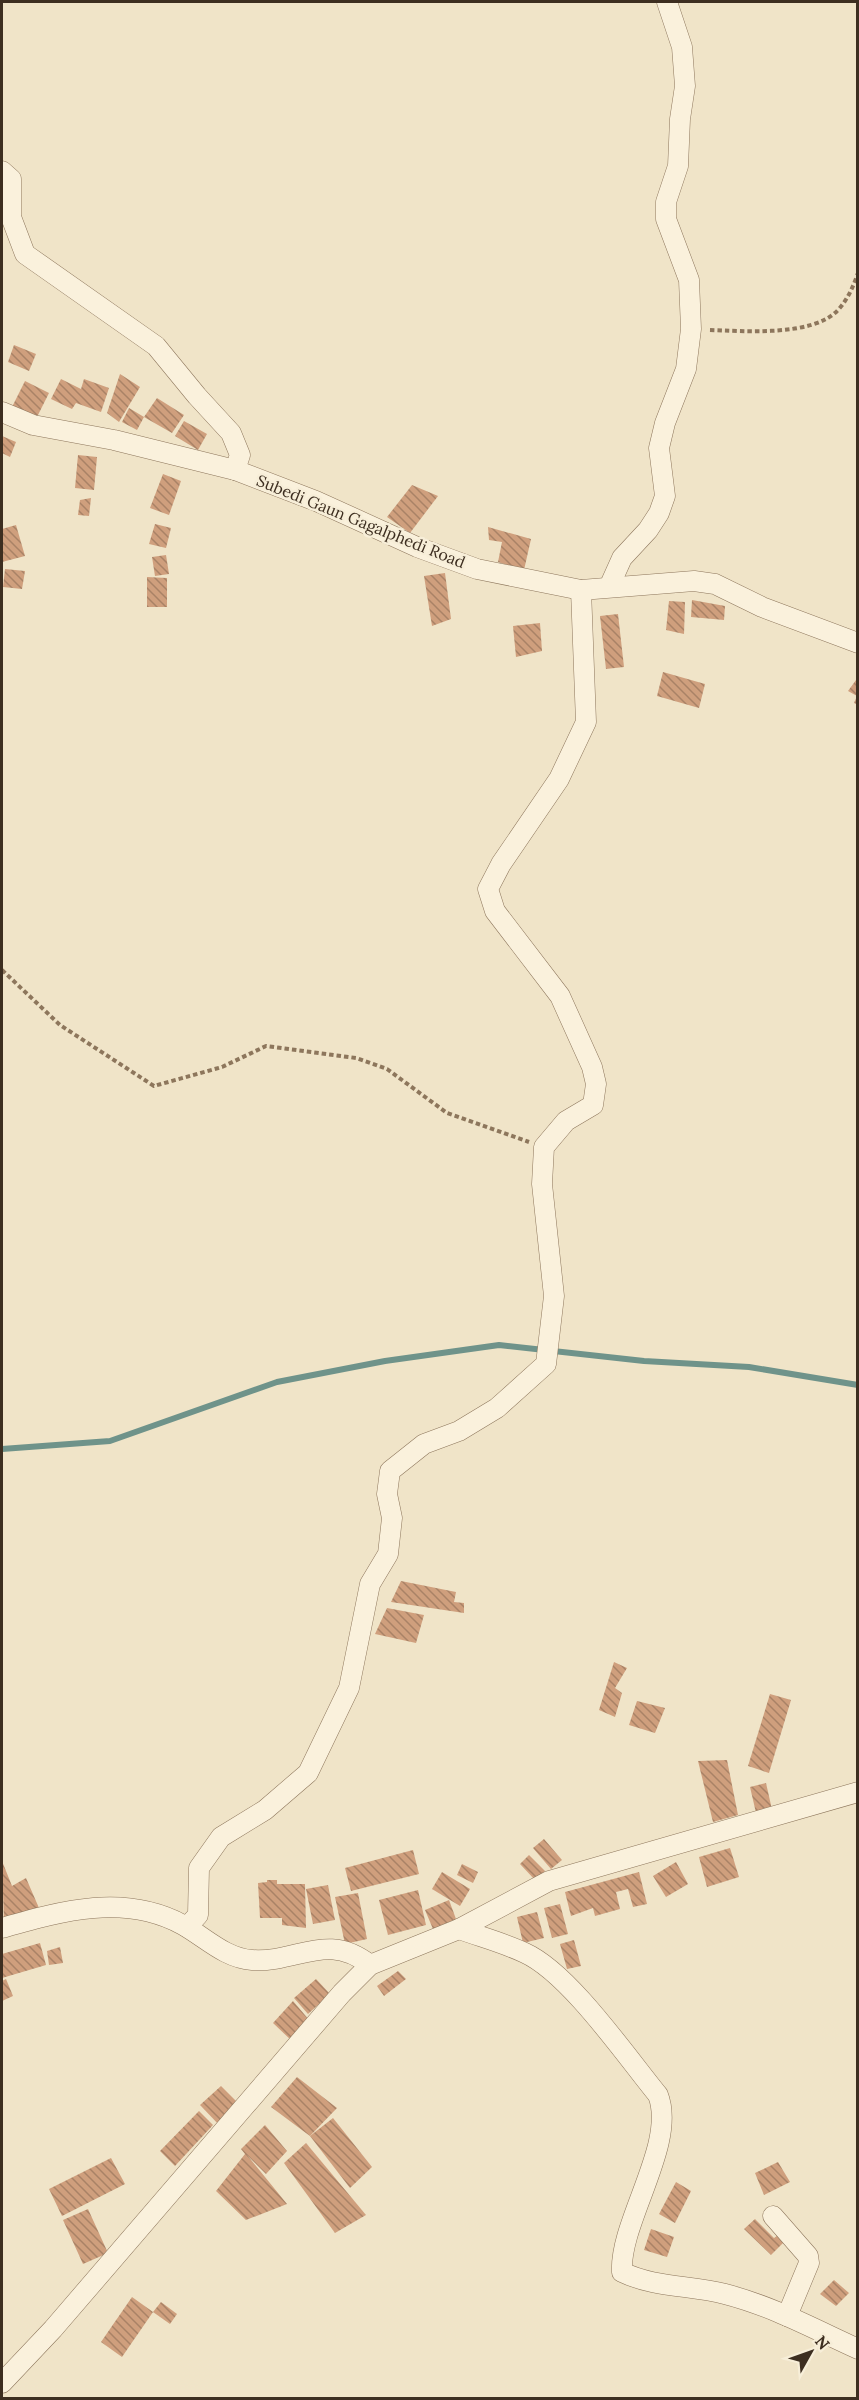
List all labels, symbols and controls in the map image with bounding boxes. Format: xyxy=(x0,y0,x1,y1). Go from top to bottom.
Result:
street label: Subedi Gaun Gagalphedi Road xyxy=(254,470,469,572)
north arrow xyxy=(781,2322,841,2382)
text: N xyxy=(811,2331,834,2354)

